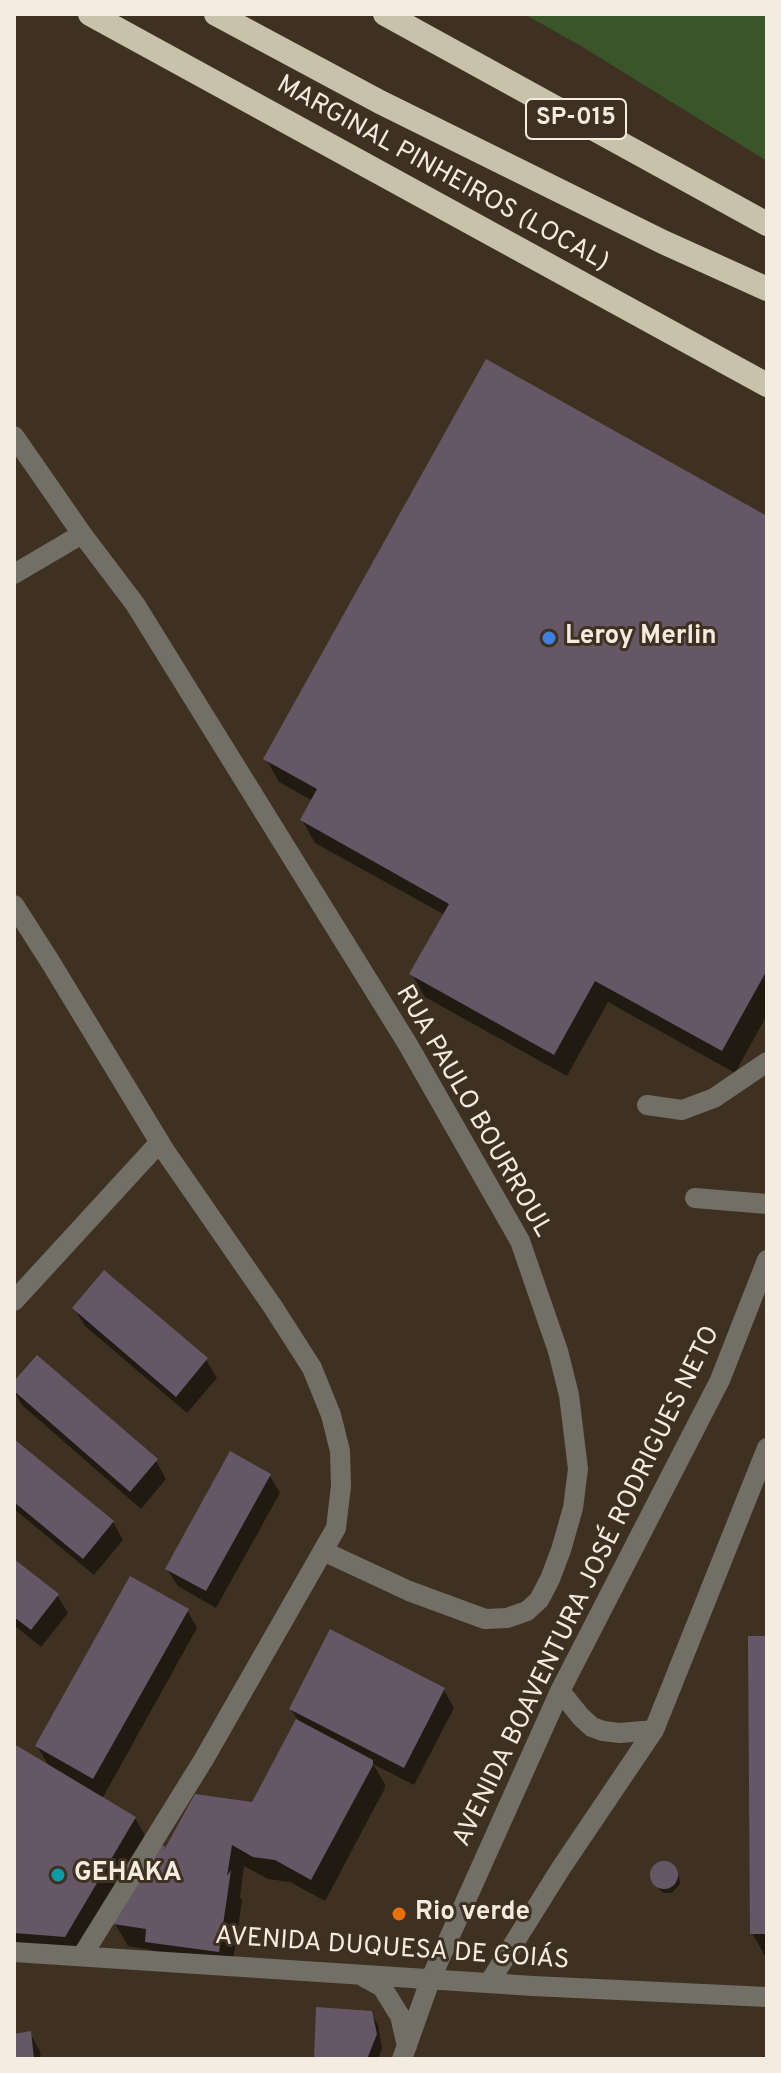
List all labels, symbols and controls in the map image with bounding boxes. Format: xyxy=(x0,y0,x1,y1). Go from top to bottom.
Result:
street label: MARGINAL PINHEIROS (LOCAL) xyxy=(270,70,614,280)
road number: SP-015 xyxy=(526,99,626,139)
place label: Leroy Merlin xyxy=(565,622,717,654)
marker: Leroy Merlin xyxy=(540,629,558,647)
street label: RUA PAULO BOURROUL xyxy=(387,981,557,1243)
street label: AVENIDA BOAVENTURA JOSÉ RODRIGUES NETO xyxy=(448,1322,728,1852)
place label: GEHAKA xyxy=(74,1859,182,1891)
marker: GEHAKA xyxy=(49,1866,67,1884)
place label: Rio verde xyxy=(415,1898,530,1930)
marker: Rio verde xyxy=(390,1905,408,1923)
street label: AVENIDA DUQUESA DE GOIÁS xyxy=(214,1922,570,1978)

